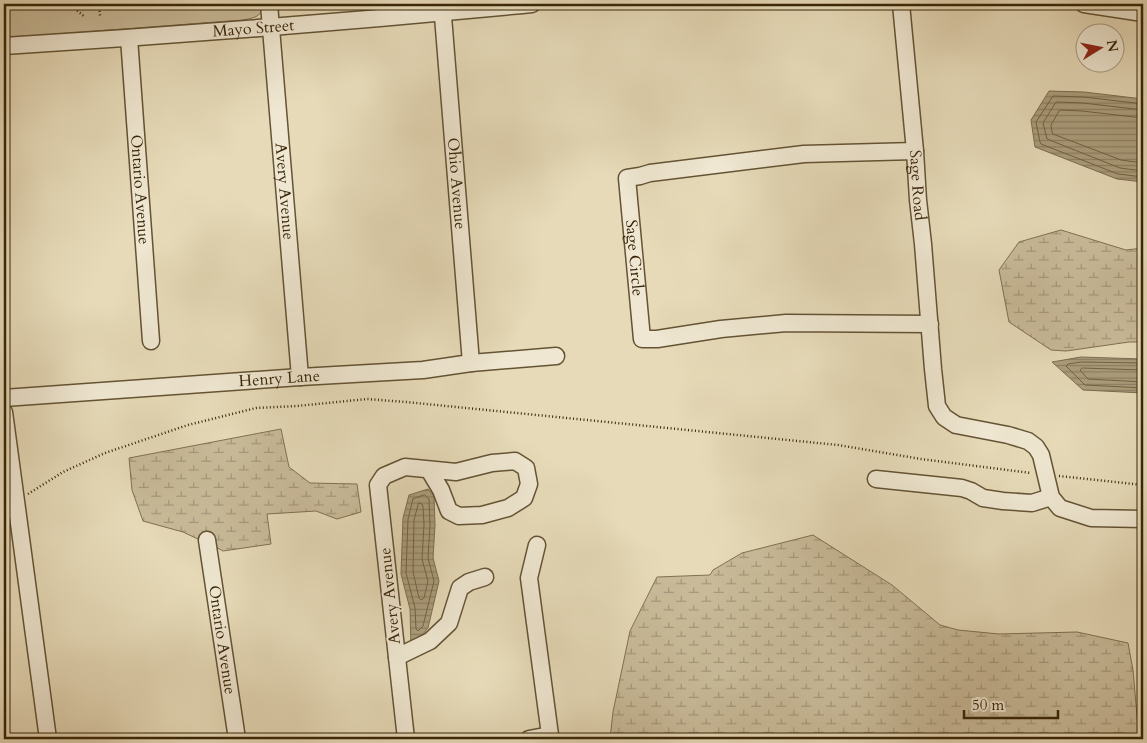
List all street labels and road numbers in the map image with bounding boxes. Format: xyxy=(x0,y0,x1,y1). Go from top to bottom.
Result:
street label: Mayo Street xyxy=(212,14,295,43)
street label: Ontario Avenue xyxy=(125,134,155,245)
street label: Ohio Avenue xyxy=(442,137,471,230)
street label: Avery Avenue xyxy=(270,142,300,241)
street label: Sage Road xyxy=(904,149,931,222)
street label: Sage Circle xyxy=(620,219,649,297)
street label: Henry Lane xyxy=(238,365,320,392)
street label: Avery Avenue xyxy=(374,547,406,645)
street label: Ontario Avenue xyxy=(203,584,241,696)

